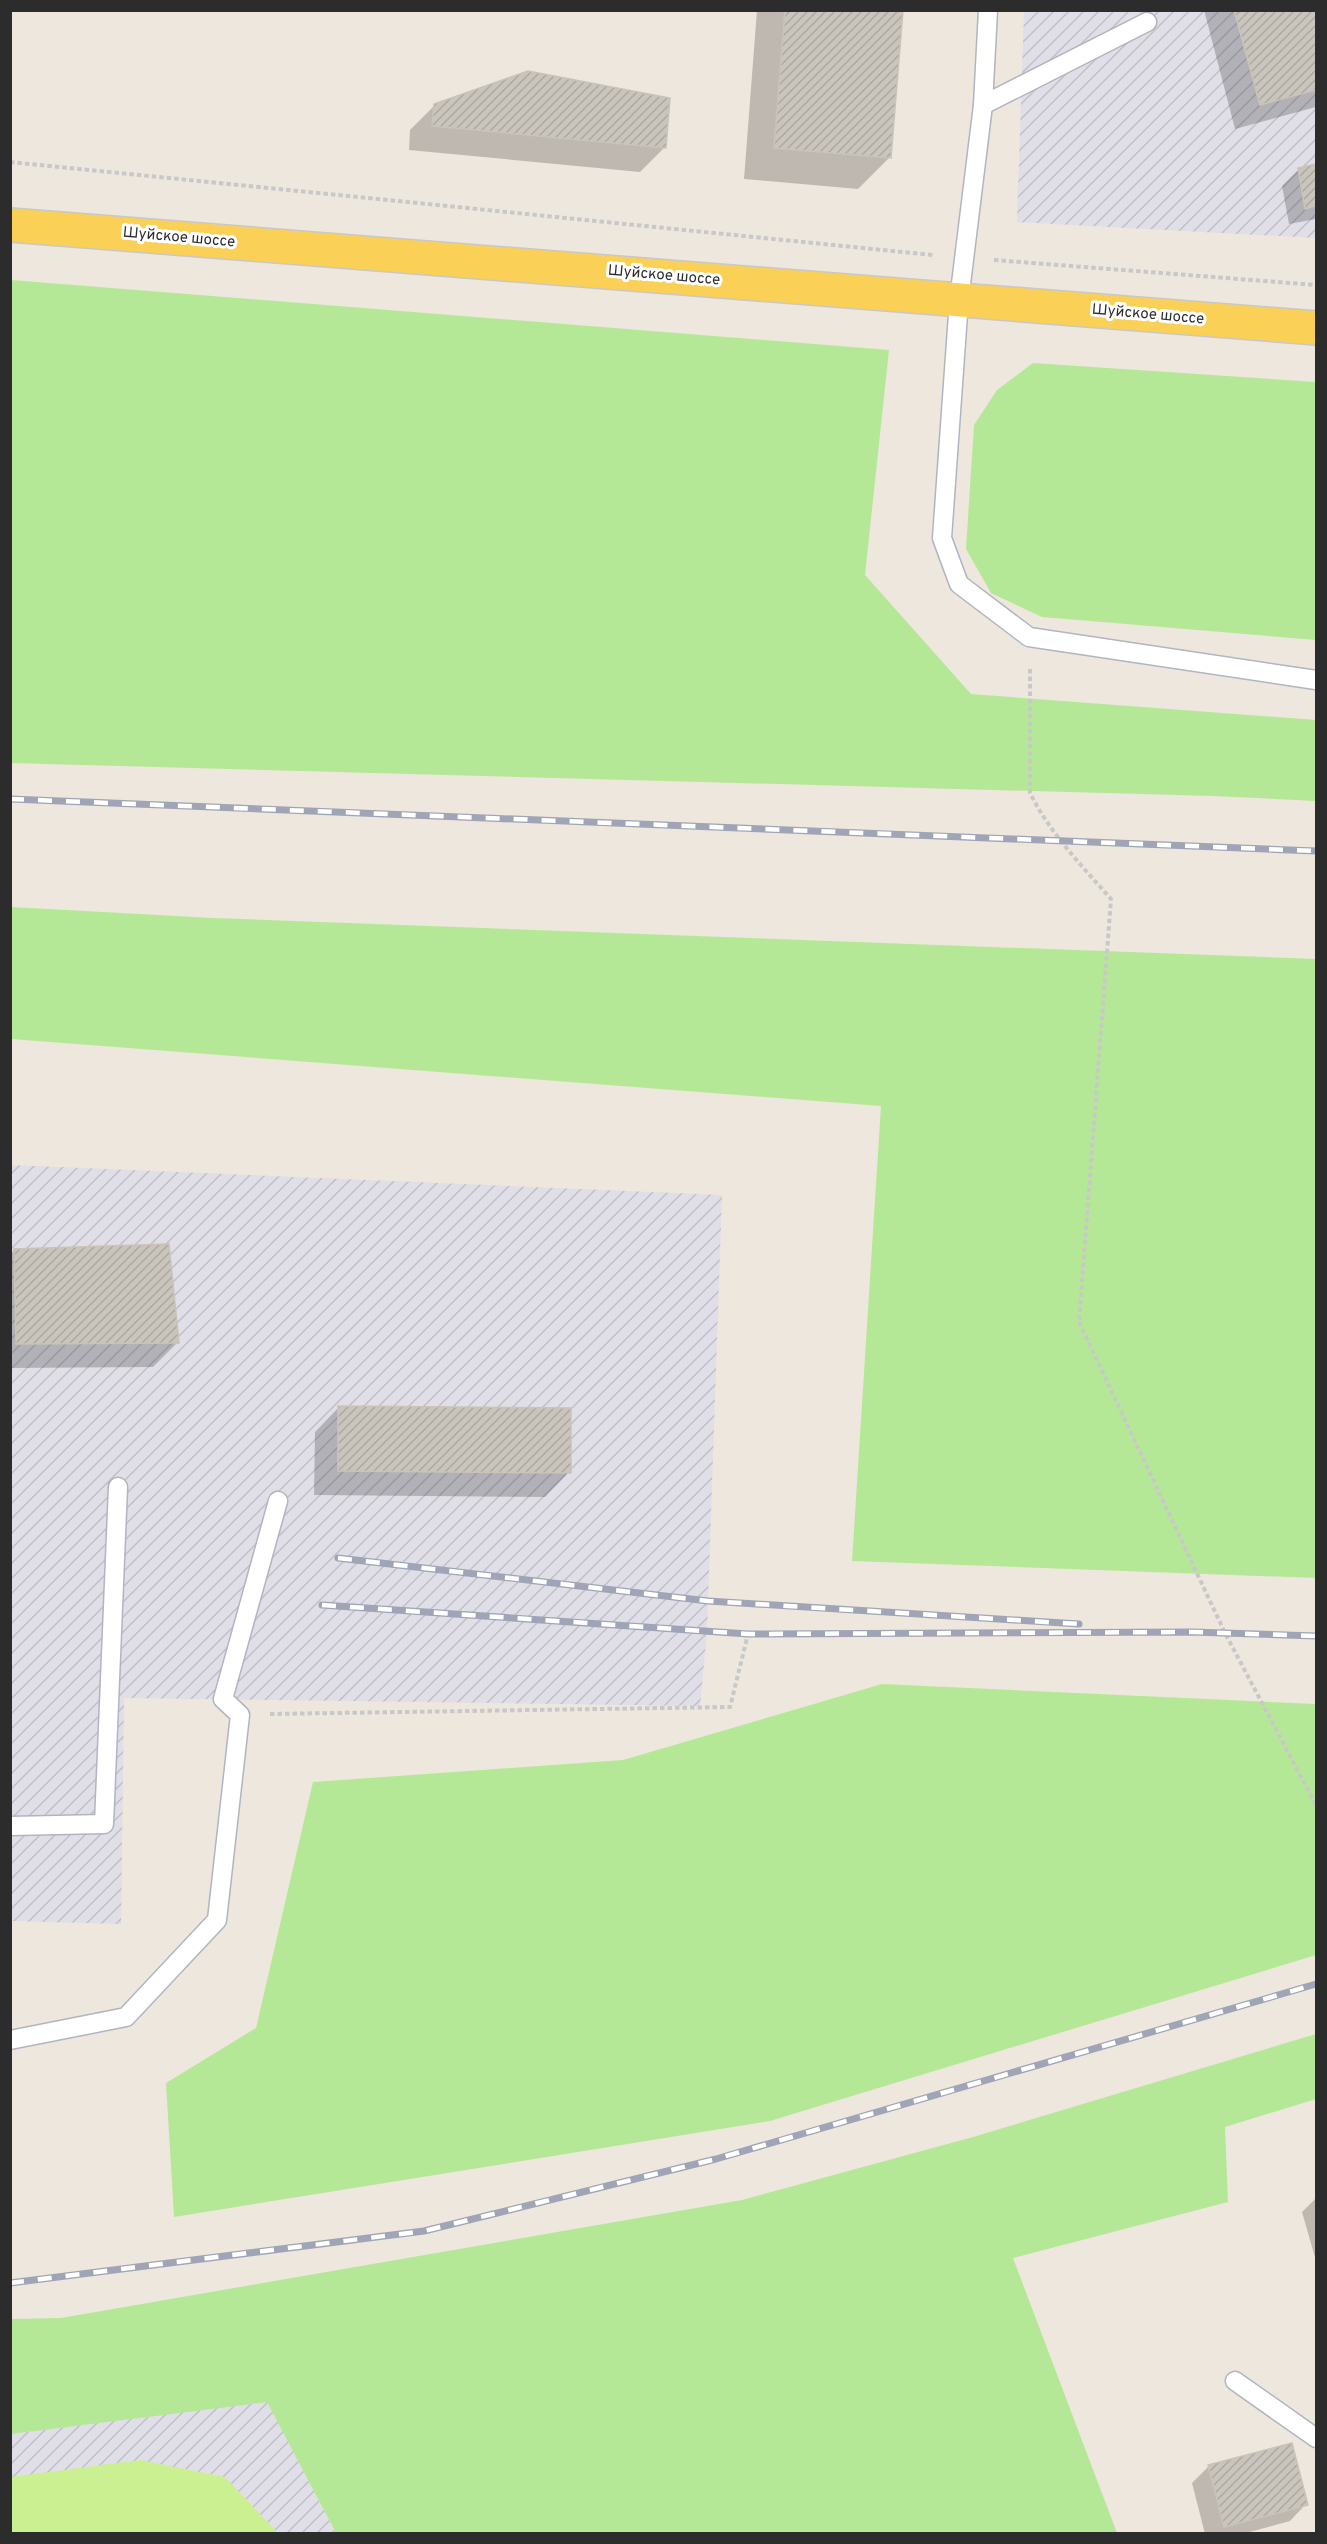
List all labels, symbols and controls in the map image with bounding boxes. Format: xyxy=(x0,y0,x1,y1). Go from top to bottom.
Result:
street label: Шуйское шоссе xyxy=(122,224,236,252)
street label: Шуйское шоссе xyxy=(607,262,721,290)
street label: Шуйское шоссе xyxy=(1091,301,1205,329)

